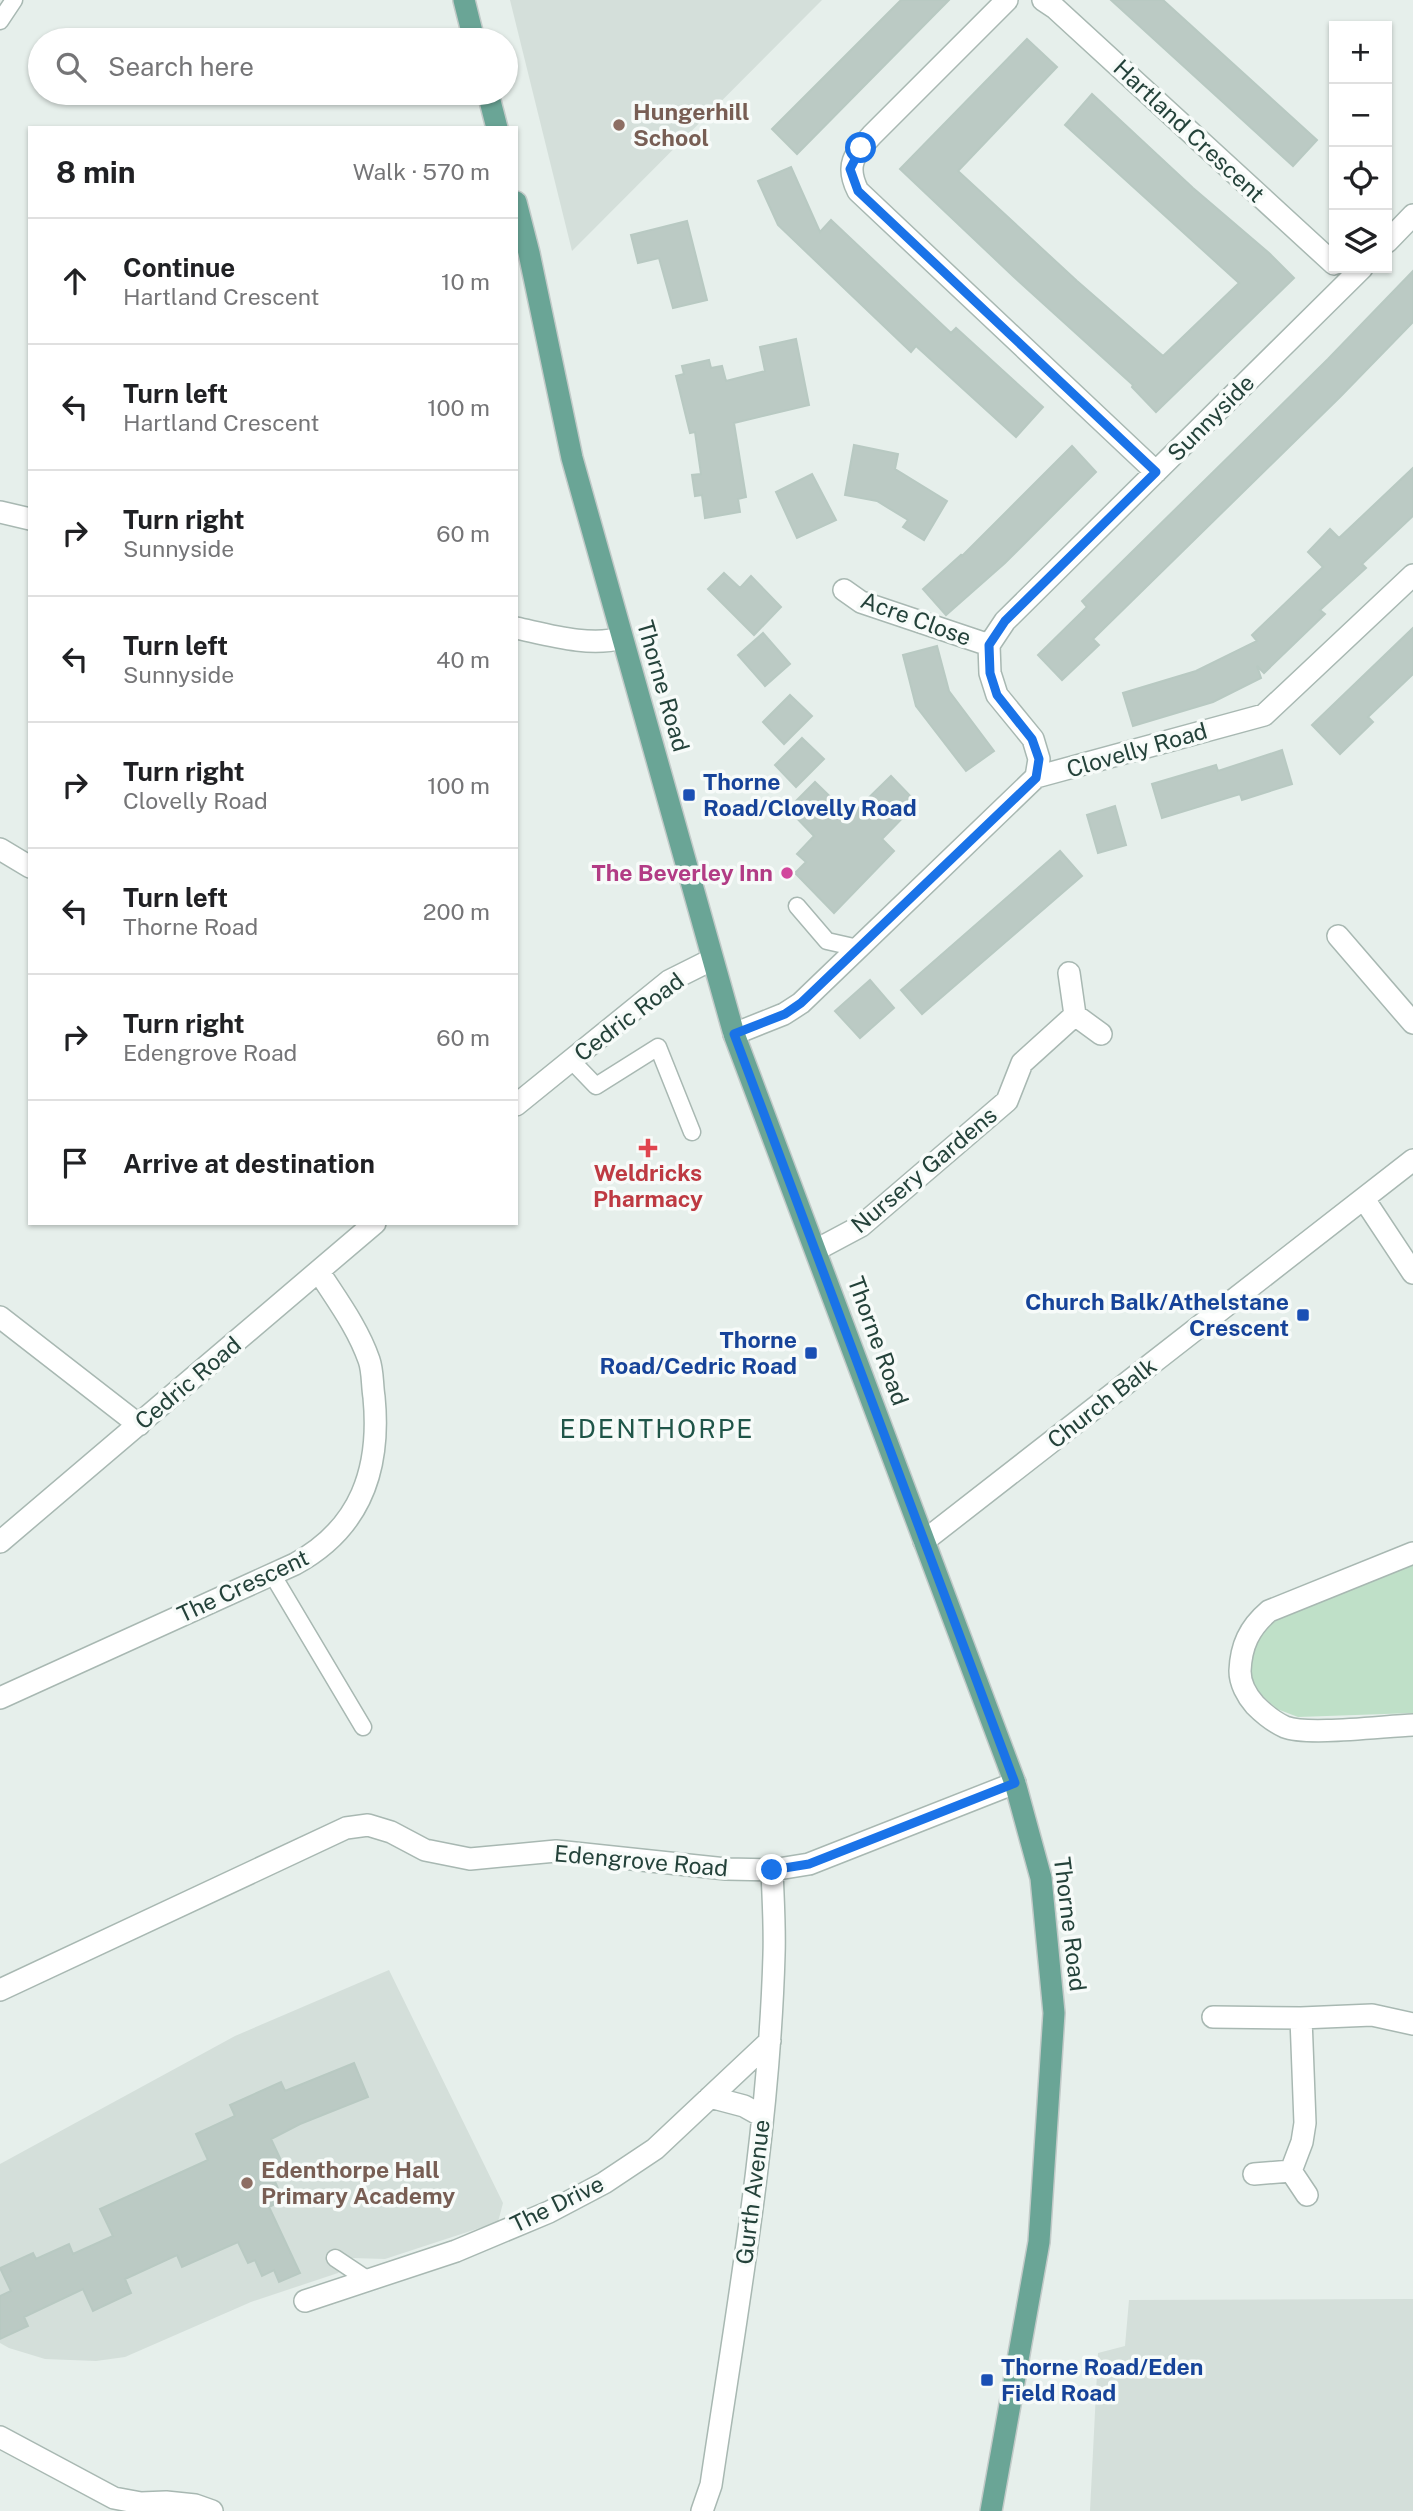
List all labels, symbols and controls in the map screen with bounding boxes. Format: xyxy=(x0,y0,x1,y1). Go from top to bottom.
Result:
map controls xyxy=(1329,21,1392,273)
button: + xyxy=(1329,21,1392,84)
search box xyxy=(28,28,518,105)
icon: search xyxy=(52,48,90,86)
text: Search here xyxy=(108,51,254,82)
street label: Hartland Crescent xyxy=(1108,54,1270,207)
button: − xyxy=(1329,84,1392,147)
place label: Hungerhill School xyxy=(633,98,750,151)
marker: Hungerhill School xyxy=(611,117,627,133)
route start xyxy=(845,132,876,163)
button: locate xyxy=(1329,147,1392,210)
text: 8 min xyxy=(56,154,136,190)
text: Walk · 570 m xyxy=(353,158,490,185)
button: layers xyxy=(1329,210,1392,273)
text: Continue xyxy=(123,252,235,283)
icon: ahead xyxy=(56,262,94,300)
text: 10 m xyxy=(441,268,490,295)
text: Hartland Crescent xyxy=(123,283,319,310)
street label: Sunnyside xyxy=(1162,369,1260,467)
text: Turn left xyxy=(123,378,228,409)
icon: left xyxy=(56,388,94,426)
text: 100 m xyxy=(427,394,490,421)
text: Hartland Crescent xyxy=(123,409,319,436)
text: Turn right xyxy=(123,504,245,535)
icon: right xyxy=(56,514,94,552)
text: 60 m xyxy=(436,520,490,547)
text: Sunnyside xyxy=(123,535,234,562)
street label: Acre Close xyxy=(857,586,975,651)
street label: Thorne Road xyxy=(632,617,695,755)
text: Turn left xyxy=(123,630,228,661)
icon: left xyxy=(56,640,94,678)
text: 40 m xyxy=(436,646,490,673)
text: Sunnyside xyxy=(123,661,234,688)
street label: Clovelly Road xyxy=(1064,717,1210,782)
text: Turn right xyxy=(123,756,245,787)
icon: right xyxy=(56,766,94,804)
place label: Thorne Road/Clovelly Road xyxy=(703,768,917,821)
text: 100 m xyxy=(427,772,490,799)
text: Clovelly Road xyxy=(123,787,268,814)
marker: Thorne Road/Clovelly Road xyxy=(681,787,697,803)
place label: The Beverley Inn xyxy=(592,859,773,886)
marker: The Beverley Inn xyxy=(779,865,795,881)
text: Turn left xyxy=(123,882,228,913)
icon: left xyxy=(56,892,94,930)
text: 200 m xyxy=(423,898,490,925)
text: Thorne Road xyxy=(123,913,258,940)
street label: Cedric Road xyxy=(569,967,689,1066)
text: Turn right xyxy=(123,1008,245,1039)
icon: right xyxy=(56,1018,94,1056)
text: 60 m xyxy=(436,1024,490,1051)
text: Edengrove Road xyxy=(123,1039,297,1066)
street label: Nursery Gardens xyxy=(845,1101,1002,1238)
marker: Weldricks Pharmacy xyxy=(640,1140,656,1156)
icon: arrive xyxy=(56,1144,94,1182)
text: Arrive at destination xyxy=(123,1148,375,1179)
place label: Weldricks Pharmacy xyxy=(593,1159,703,1212)
street label: Thorne Road xyxy=(843,1273,914,1409)
place label: Church Balk/Athelstane Crescent xyxy=(1025,1288,1289,1341)
marker: Church Balk/Athelstane Crescent xyxy=(1295,1307,1311,1323)
place label: Thorne Road/Cedric Road xyxy=(599,1326,797,1379)
street label: Cedric Road xyxy=(129,1331,246,1435)
marker: Thorne Road/Cedric Road xyxy=(803,1345,819,1361)
street label: Church Balk xyxy=(1042,1352,1161,1453)
district label: EDENTHORPE xyxy=(560,1413,754,1444)
street label: The Crescent xyxy=(173,1543,313,1628)
street label: Edengrove Road xyxy=(553,1839,729,1882)
route end xyxy=(756,1854,787,1885)
street label: Thorne Road xyxy=(1049,1855,1092,1993)
street label: Gurth Avenue xyxy=(730,2118,775,2266)
place label: Edenthorpe Hall Primary Academy xyxy=(261,2156,455,2209)
street label: The Drive xyxy=(506,2169,608,2238)
marker: Edenthorpe Hall Primary Academy xyxy=(239,2175,255,2191)
place label: Thorne Road/Eden Field Road xyxy=(1001,2353,1203,2406)
marker: Thorne Road/Eden Field Road xyxy=(979,2372,995,2388)

